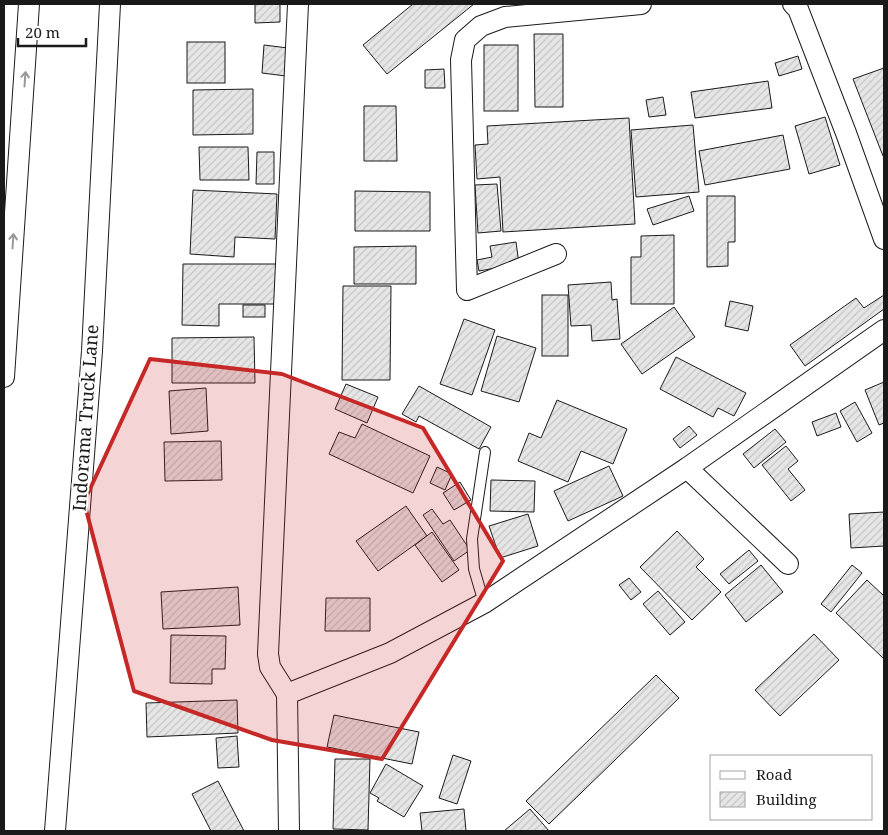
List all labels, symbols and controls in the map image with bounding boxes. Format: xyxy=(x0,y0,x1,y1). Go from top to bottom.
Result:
scale bar xyxy=(18,15,85,47)
text: 20 m xyxy=(25,22,60,42)
one-way arrow xyxy=(20,71,29,87)
one-way arrow xyxy=(9,233,18,249)
street label: Indorama Truck Lane xyxy=(66,324,104,512)
legend xyxy=(710,755,873,820)
text: Road xyxy=(756,764,792,784)
text: Building xyxy=(756,789,817,809)

